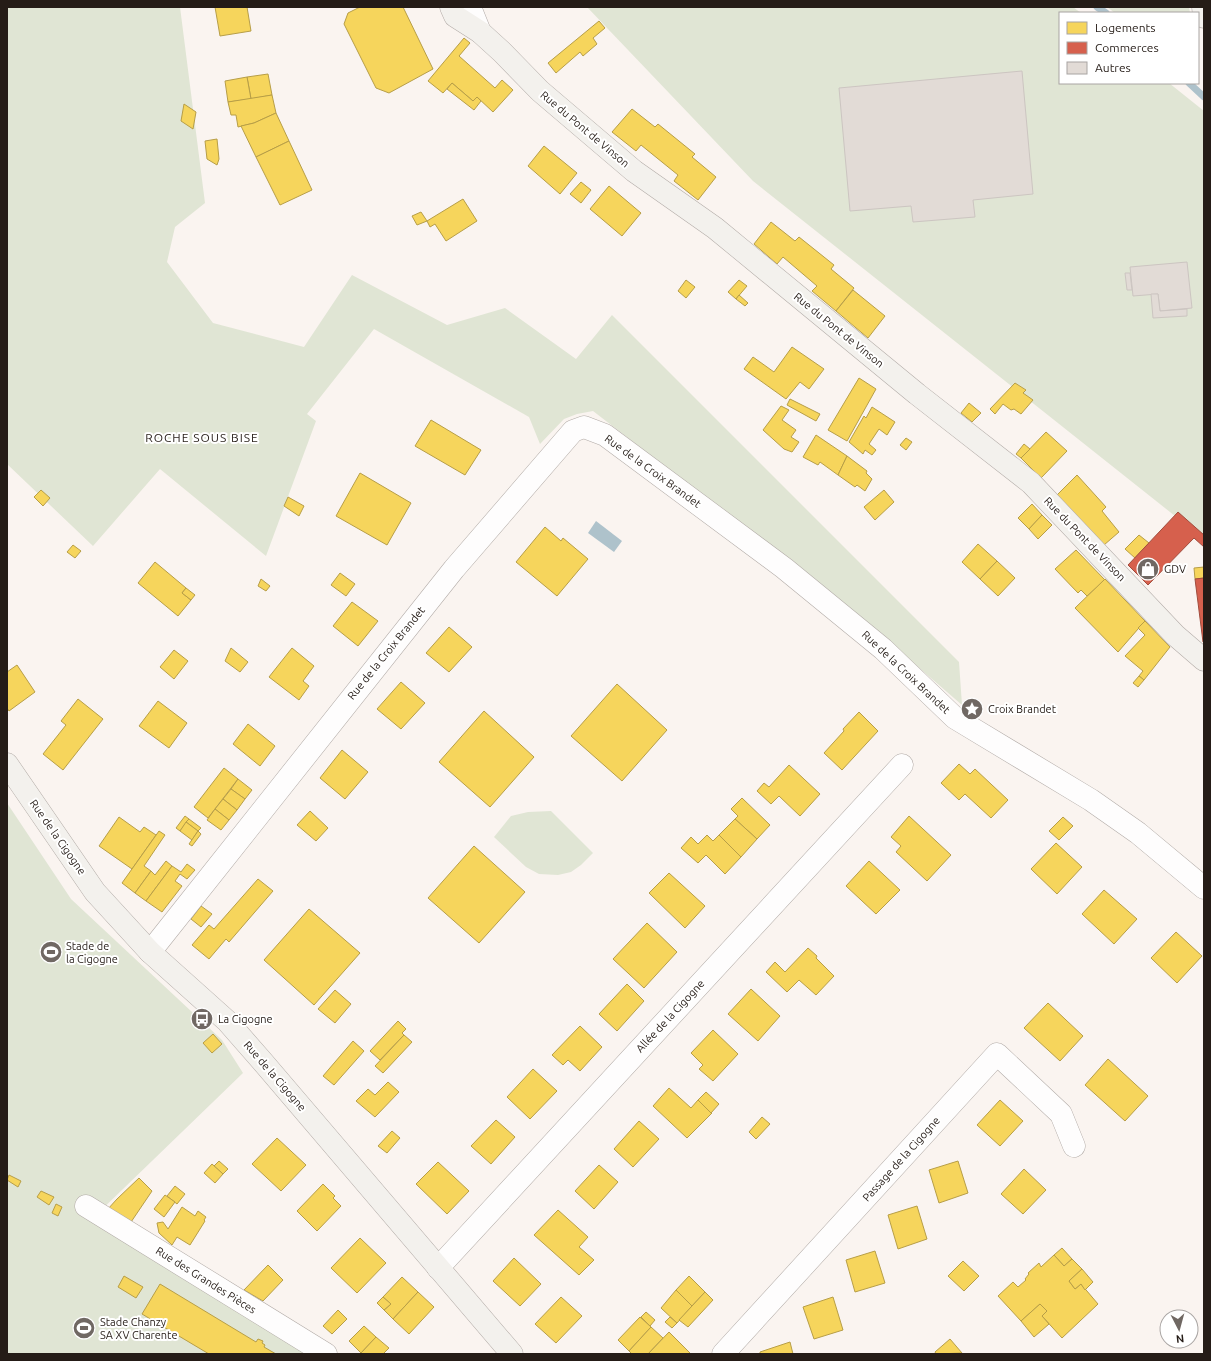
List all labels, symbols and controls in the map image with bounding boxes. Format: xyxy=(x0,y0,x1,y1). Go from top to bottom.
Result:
legend xyxy=(1059,12,1199,84)
text: Logements xyxy=(1095,21,1155,34)
text: Commerces xyxy=(1095,41,1159,54)
text: Autres xyxy=(1095,61,1131,74)
street label: Rue du Pont de Vinson xyxy=(538,88,632,170)
street label: Rue du Pont de Vinson xyxy=(792,290,886,370)
district label: ROCHE SOUS BISE xyxy=(145,431,259,444)
street label: Rue de la Croix Brandet xyxy=(603,432,704,510)
street label: Rue du Pont de Vinson xyxy=(1042,495,1128,583)
shop icon: GDV xyxy=(1135,556,1161,582)
place label: GDV xyxy=(1164,563,1186,575)
street label: Rue de la Croix Brandet xyxy=(345,604,428,702)
street label: Rue de la Croix Brandet xyxy=(860,628,953,716)
place icon: Croix Brandet xyxy=(959,696,985,722)
place label: Croix Brandet xyxy=(988,703,1057,715)
street label: Rue de la Cigogne xyxy=(28,797,88,877)
sports icon: Stade de la Cigogne xyxy=(38,939,64,965)
place label: Stade de la Cigogne xyxy=(66,940,118,965)
street label: Allée de la Cigogne xyxy=(633,977,707,1055)
bus stop icon: La Cigogne xyxy=(189,1006,215,1032)
place label: La Cigogne xyxy=(218,1013,273,1025)
street label: Rue de la Cigogne xyxy=(241,1039,309,1113)
street label: Passage de la Cigogne xyxy=(860,1114,942,1204)
street label: Rue des Grandes Pièces xyxy=(154,1244,259,1316)
north arrow xyxy=(1159,1309,1199,1349)
sports icon: Stade Chanzy SA XV Charente xyxy=(71,1315,97,1341)
place label: Stade Chanzy SA XV Charente xyxy=(100,1316,177,1341)
text: N xyxy=(1175,1333,1185,1345)

